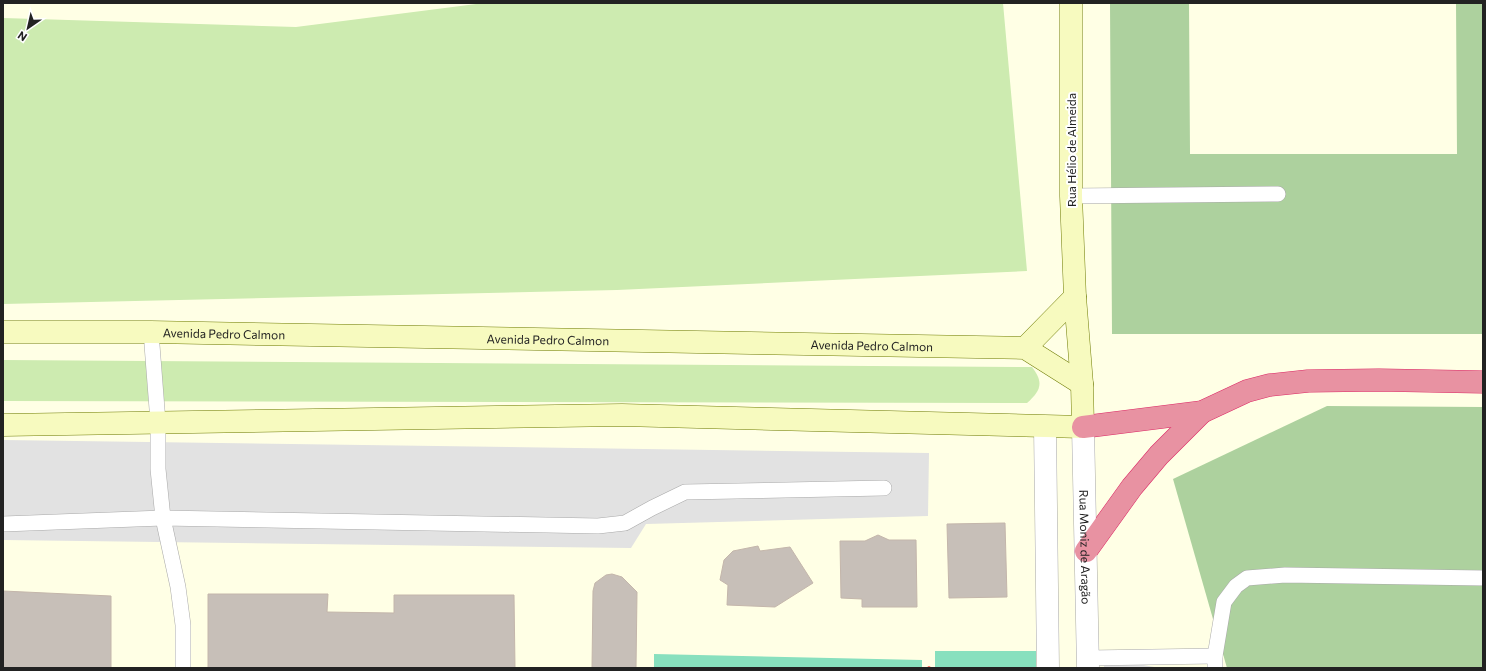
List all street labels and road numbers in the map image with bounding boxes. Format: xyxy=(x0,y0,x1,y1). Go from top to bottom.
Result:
street label: Rua Hélio de Almeida xyxy=(1064,93,1078,207)
street label: Avenida Pedro Calmon xyxy=(163,325,285,341)
street label: Avenida Pedro Calmon xyxy=(487,331,609,347)
street label: Avenida Pedro Calmon xyxy=(811,337,933,353)
street label: Rua Moniz de Aragão xyxy=(1077,489,1094,605)

